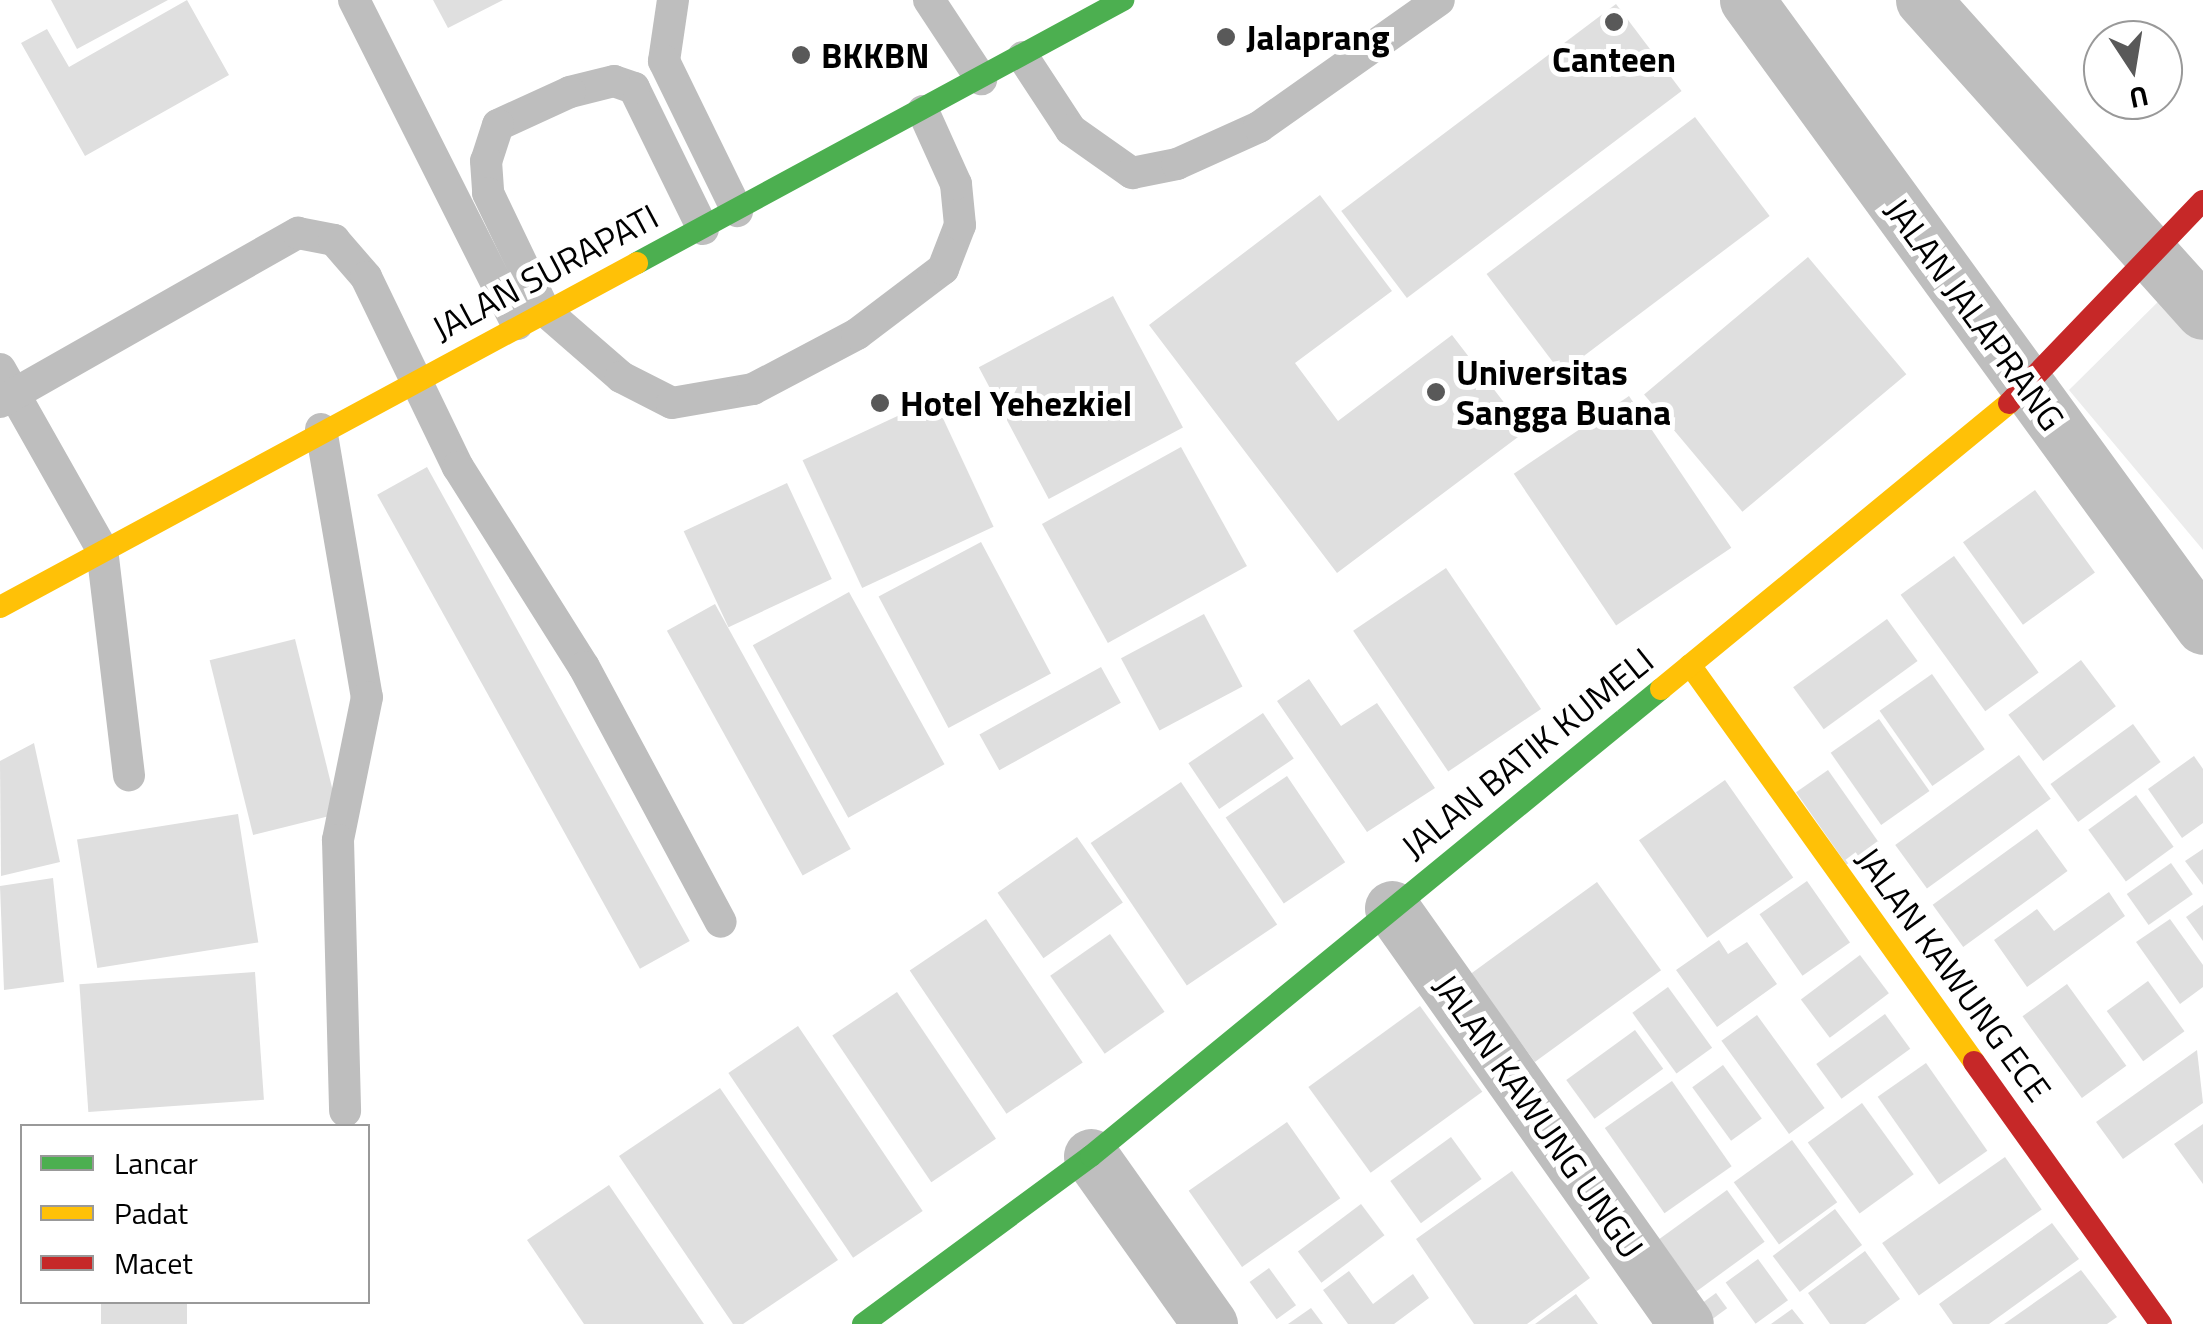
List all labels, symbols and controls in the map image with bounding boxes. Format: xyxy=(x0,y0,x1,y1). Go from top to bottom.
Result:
marker: Canteen xyxy=(1603,11,1625,33)
place label: Jalaprang xyxy=(1246,16,1390,58)
north arrow xyxy=(2083,20,2183,120)
marker: Jalaprang xyxy=(1215,26,1237,48)
place label: BKKBN xyxy=(821,34,929,76)
place label: Canteen xyxy=(1552,38,1676,80)
marker: BKKBN xyxy=(790,44,812,66)
text: U xyxy=(2125,75,2152,121)
street label: JALAN JALAPRANG xyxy=(1877,190,2073,438)
street label: JALAN SURAPATI xyxy=(425,195,665,349)
place label: Universitas Sangga Buana xyxy=(1456,351,1671,433)
marker: Universitas Sangga Buana xyxy=(1425,381,1447,403)
place label: Hotel Yehezkiel xyxy=(900,382,1132,424)
marker: Hotel Yehezkiel xyxy=(869,392,891,414)
street label: JALAN BATIK KUMELI xyxy=(1393,639,1661,867)
street label: JALAN KAWUNG ECE xyxy=(1848,839,2060,1109)
street label: JALAN KAWUNG UNGU xyxy=(1425,966,1653,1266)
legend xyxy=(20,1124,370,1304)
text: Lancar xyxy=(114,1140,198,1186)
text: Padat xyxy=(114,1190,188,1236)
text: Macet xyxy=(114,1240,193,1286)

